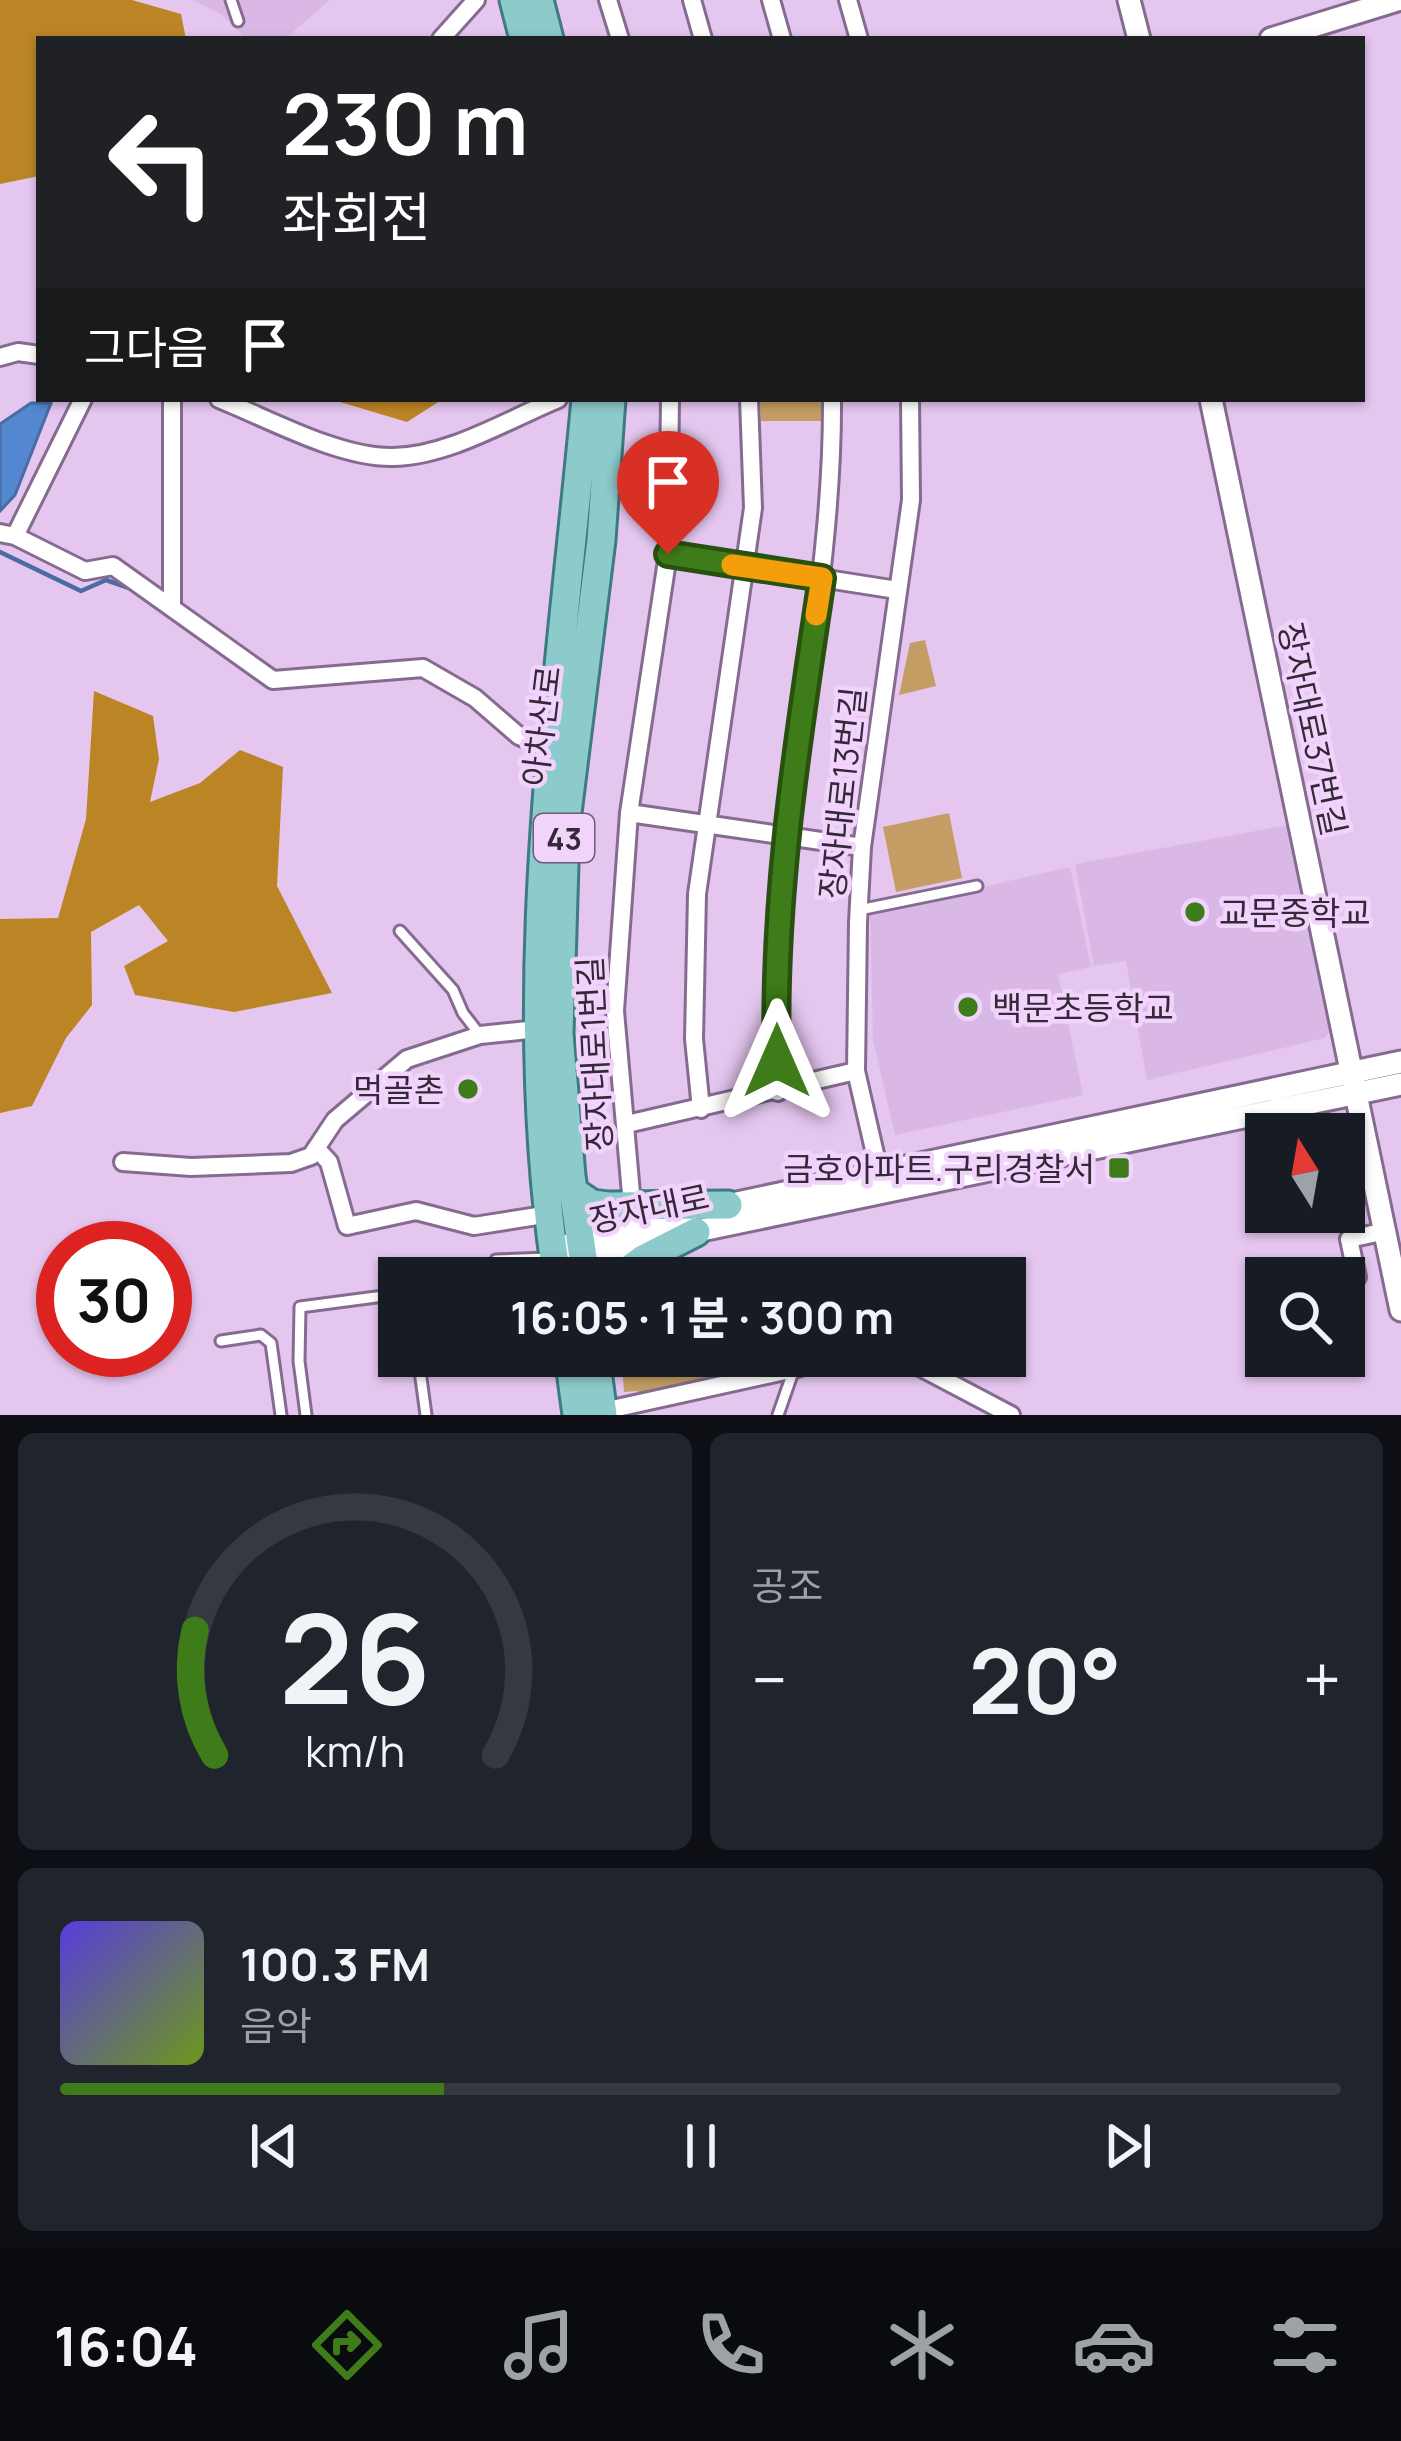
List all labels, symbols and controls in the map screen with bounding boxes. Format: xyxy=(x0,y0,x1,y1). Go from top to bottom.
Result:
text: 230 m xyxy=(282,65,528,180)
icon: left xyxy=(84,84,240,240)
text: 좌회전 xyxy=(282,179,431,253)
icon: arrive xyxy=(232,312,298,378)
text: 그다음 xyxy=(84,316,208,378)
pin xyxy=(617,431,719,554)
icon: arrive xyxy=(635,449,701,515)
street label: 장자대로37번길 xyxy=(1268,618,1358,840)
street label: 아차산로 xyxy=(511,663,571,789)
street label: 장자대로13번길 xyxy=(808,685,876,901)
road number: 43 xyxy=(534,814,594,862)
place label: 교문중학교 xyxy=(1219,890,1371,935)
marker: 교문중학교 xyxy=(1182,899,1208,925)
street label: 장자대로1번길 xyxy=(566,955,622,1153)
place label: 백문초등학교 xyxy=(992,985,1174,1030)
marker: 백문초등학교 xyxy=(955,994,981,1020)
position arrow xyxy=(714,998,840,1124)
place label: 먹골촌 xyxy=(353,1067,444,1112)
marker: 먹골촌 xyxy=(455,1076,481,1102)
north arrow xyxy=(1245,1113,1365,1233)
map controls xyxy=(1245,1113,1365,1377)
place label: 금호아파트.구리경찰서 xyxy=(783,1146,1095,1191)
marker: 금호아파트.구리경찰서 xyxy=(1106,1155,1132,1181)
street label: 장자대로 xyxy=(585,1173,713,1243)
speed limit sign: 30 xyxy=(36,1221,192,1377)
button: search xyxy=(1245,1257,1365,1377)
text: 16:05 · 1 분 · 300 m xyxy=(510,1286,894,1348)
text: 공조 xyxy=(752,1558,823,1612)
text: 26 xyxy=(279,1571,431,1741)
text: 20° xyxy=(968,1618,1122,1741)
text: − xyxy=(752,1634,787,1724)
text: + xyxy=(1303,1634,1341,1724)
text: km/h xyxy=(305,1720,405,1779)
text: 100.3 FM xyxy=(240,1933,430,1995)
text: 음악 xyxy=(240,1998,312,2052)
icon: previous xyxy=(241,2113,307,2179)
icon: pause xyxy=(668,2113,734,2179)
icon: next xyxy=(1095,2113,1161,2179)
icon: directions xyxy=(305,2303,389,2387)
icon: music xyxy=(497,2303,581,2387)
icon: phone xyxy=(689,2303,773,2387)
icon: climate xyxy=(880,2303,964,2387)
icon: car xyxy=(1072,2303,1156,2387)
icon: filters xyxy=(1263,2303,1347,2387)
text: 16:04 xyxy=(54,2308,198,2382)

